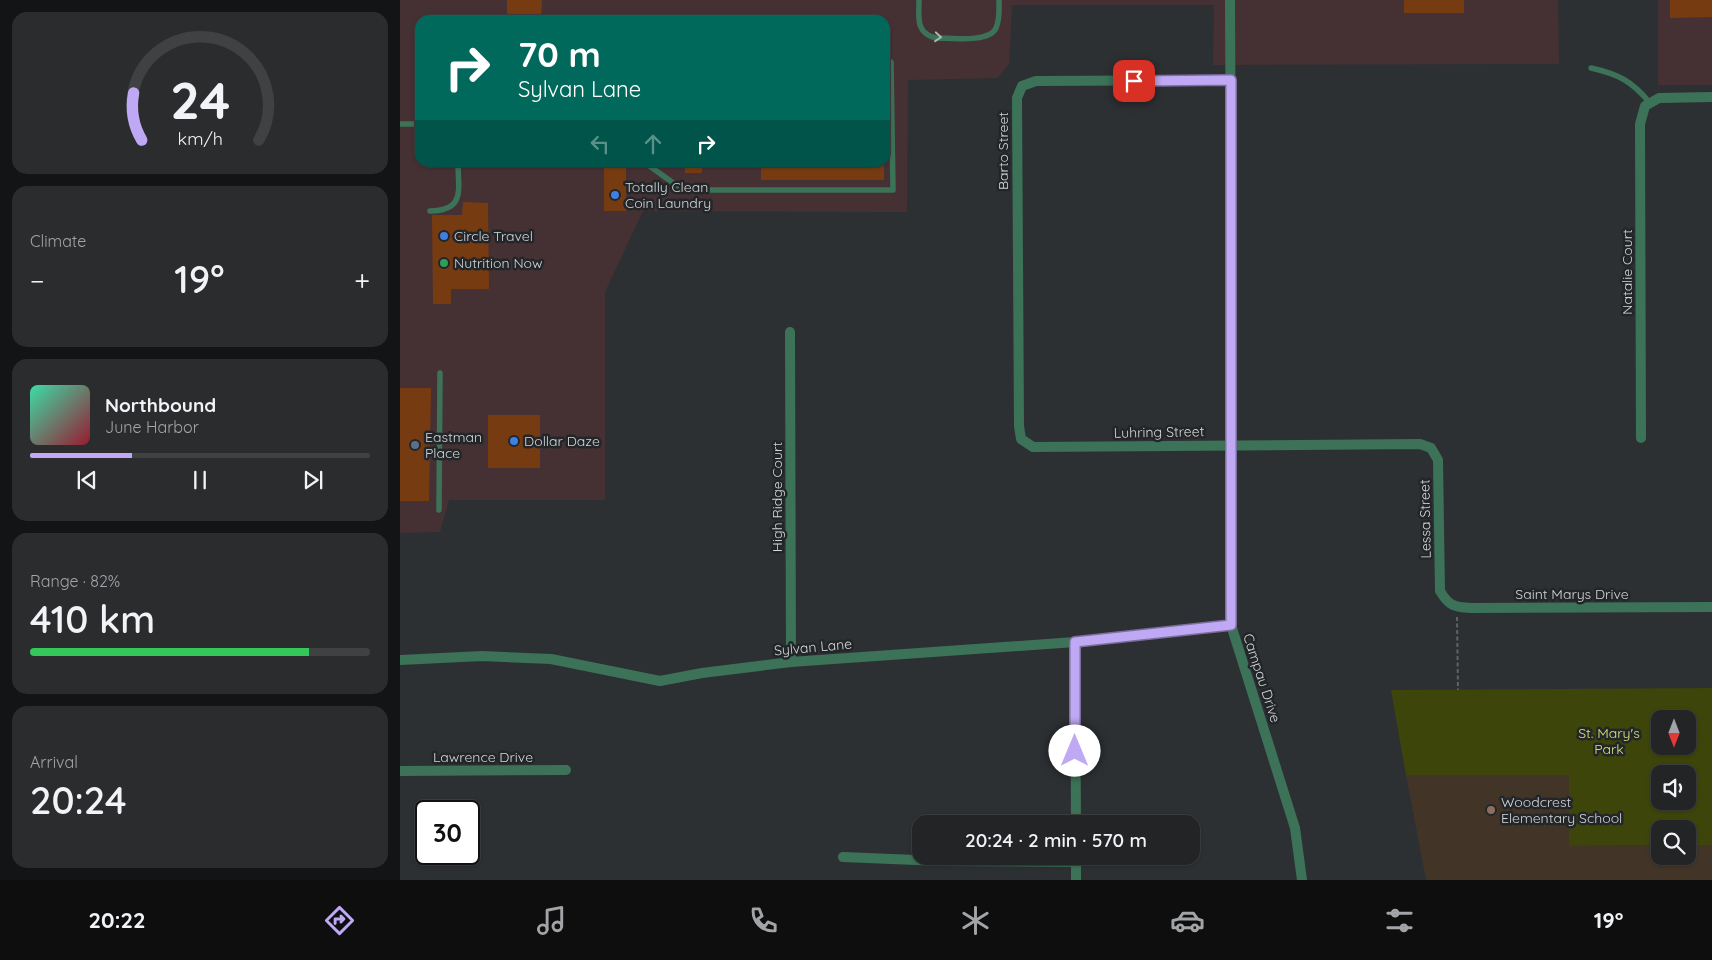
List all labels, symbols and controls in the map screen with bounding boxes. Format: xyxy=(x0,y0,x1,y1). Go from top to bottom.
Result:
one-way arrow xyxy=(934,31,942,42)
text: 70 m xyxy=(518,32,601,76)
icon: right xyxy=(435,35,500,100)
pin xyxy=(1113,60,1155,102)
text: 24 xyxy=(170,67,230,132)
icon: arrive xyxy=(1120,67,1148,95)
text: Sylvan Lane xyxy=(518,75,641,103)
street label: Barto Street xyxy=(994,112,1012,190)
text: km/h xyxy=(177,127,223,149)
icon: left xyxy=(586,130,614,158)
icon: ahead xyxy=(639,130,667,158)
icon: right xyxy=(692,130,720,158)
place label: Totally Clean Coin Laundry xyxy=(625,178,711,212)
marker: Totally Clean Coin Laundry xyxy=(609,189,621,201)
place label: Circle Travel xyxy=(454,227,533,245)
street label: Natalie Court xyxy=(1618,229,1636,315)
marker: Circle Travel xyxy=(438,230,450,242)
text: Climate xyxy=(30,231,86,251)
place label: Nutrition Now xyxy=(454,254,543,272)
text: 19° xyxy=(174,255,224,303)
marker: Nutrition Now xyxy=(438,257,450,269)
text: − xyxy=(30,263,45,298)
text: + xyxy=(354,263,370,298)
text: Northbound xyxy=(105,393,216,417)
text: June Harbor xyxy=(105,417,199,437)
street label: Luhring Street xyxy=(1114,422,1205,442)
place label: Eastman Place xyxy=(425,428,482,462)
place label: Dollar Daze xyxy=(524,432,600,450)
marker: Dollar Daze xyxy=(508,435,520,447)
marker: Eastman Place xyxy=(409,439,421,451)
street label: High Ridge Court xyxy=(768,442,786,552)
icon: previous xyxy=(73,466,101,494)
icon: pause xyxy=(186,466,214,494)
icon: next xyxy=(299,466,327,494)
street label: Lessa Street xyxy=(1415,479,1435,559)
text: Range · 82% xyxy=(30,571,120,591)
street label: Saint Marys Drive xyxy=(1515,585,1629,603)
text: 410 km xyxy=(30,595,155,643)
street label: Campau Drive xyxy=(1239,631,1285,725)
street label: Sylvan Lane xyxy=(773,635,853,659)
north arrow xyxy=(1651,710,1696,755)
map controls xyxy=(1651,710,1696,865)
position arrow xyxy=(1048,724,1100,776)
park label: St. Mary's Park xyxy=(1578,724,1640,758)
street label: Lawrence Drive xyxy=(433,748,533,766)
text: Arrival xyxy=(30,752,78,772)
button: sound xyxy=(1651,765,1696,810)
text: 20:24 xyxy=(30,776,127,824)
place label: Woodcrest Elementary School xyxy=(1501,793,1622,827)
speed limit sign: 30 xyxy=(415,800,480,865)
marker: Woodcrest Elementary School xyxy=(1485,804,1497,816)
button: search xyxy=(1651,820,1696,865)
text: 20:24 · 2 min · 570 m xyxy=(965,828,1147,852)
icon: directions xyxy=(322,903,357,938)
icon: music xyxy=(534,903,569,938)
icon: phone xyxy=(746,903,781,938)
icon: climate xyxy=(958,903,993,938)
icon: car xyxy=(1170,903,1205,938)
icon: filters xyxy=(1382,903,1417,938)
text: 20:22 xyxy=(88,906,146,934)
text: 19° xyxy=(1594,906,1623,934)

